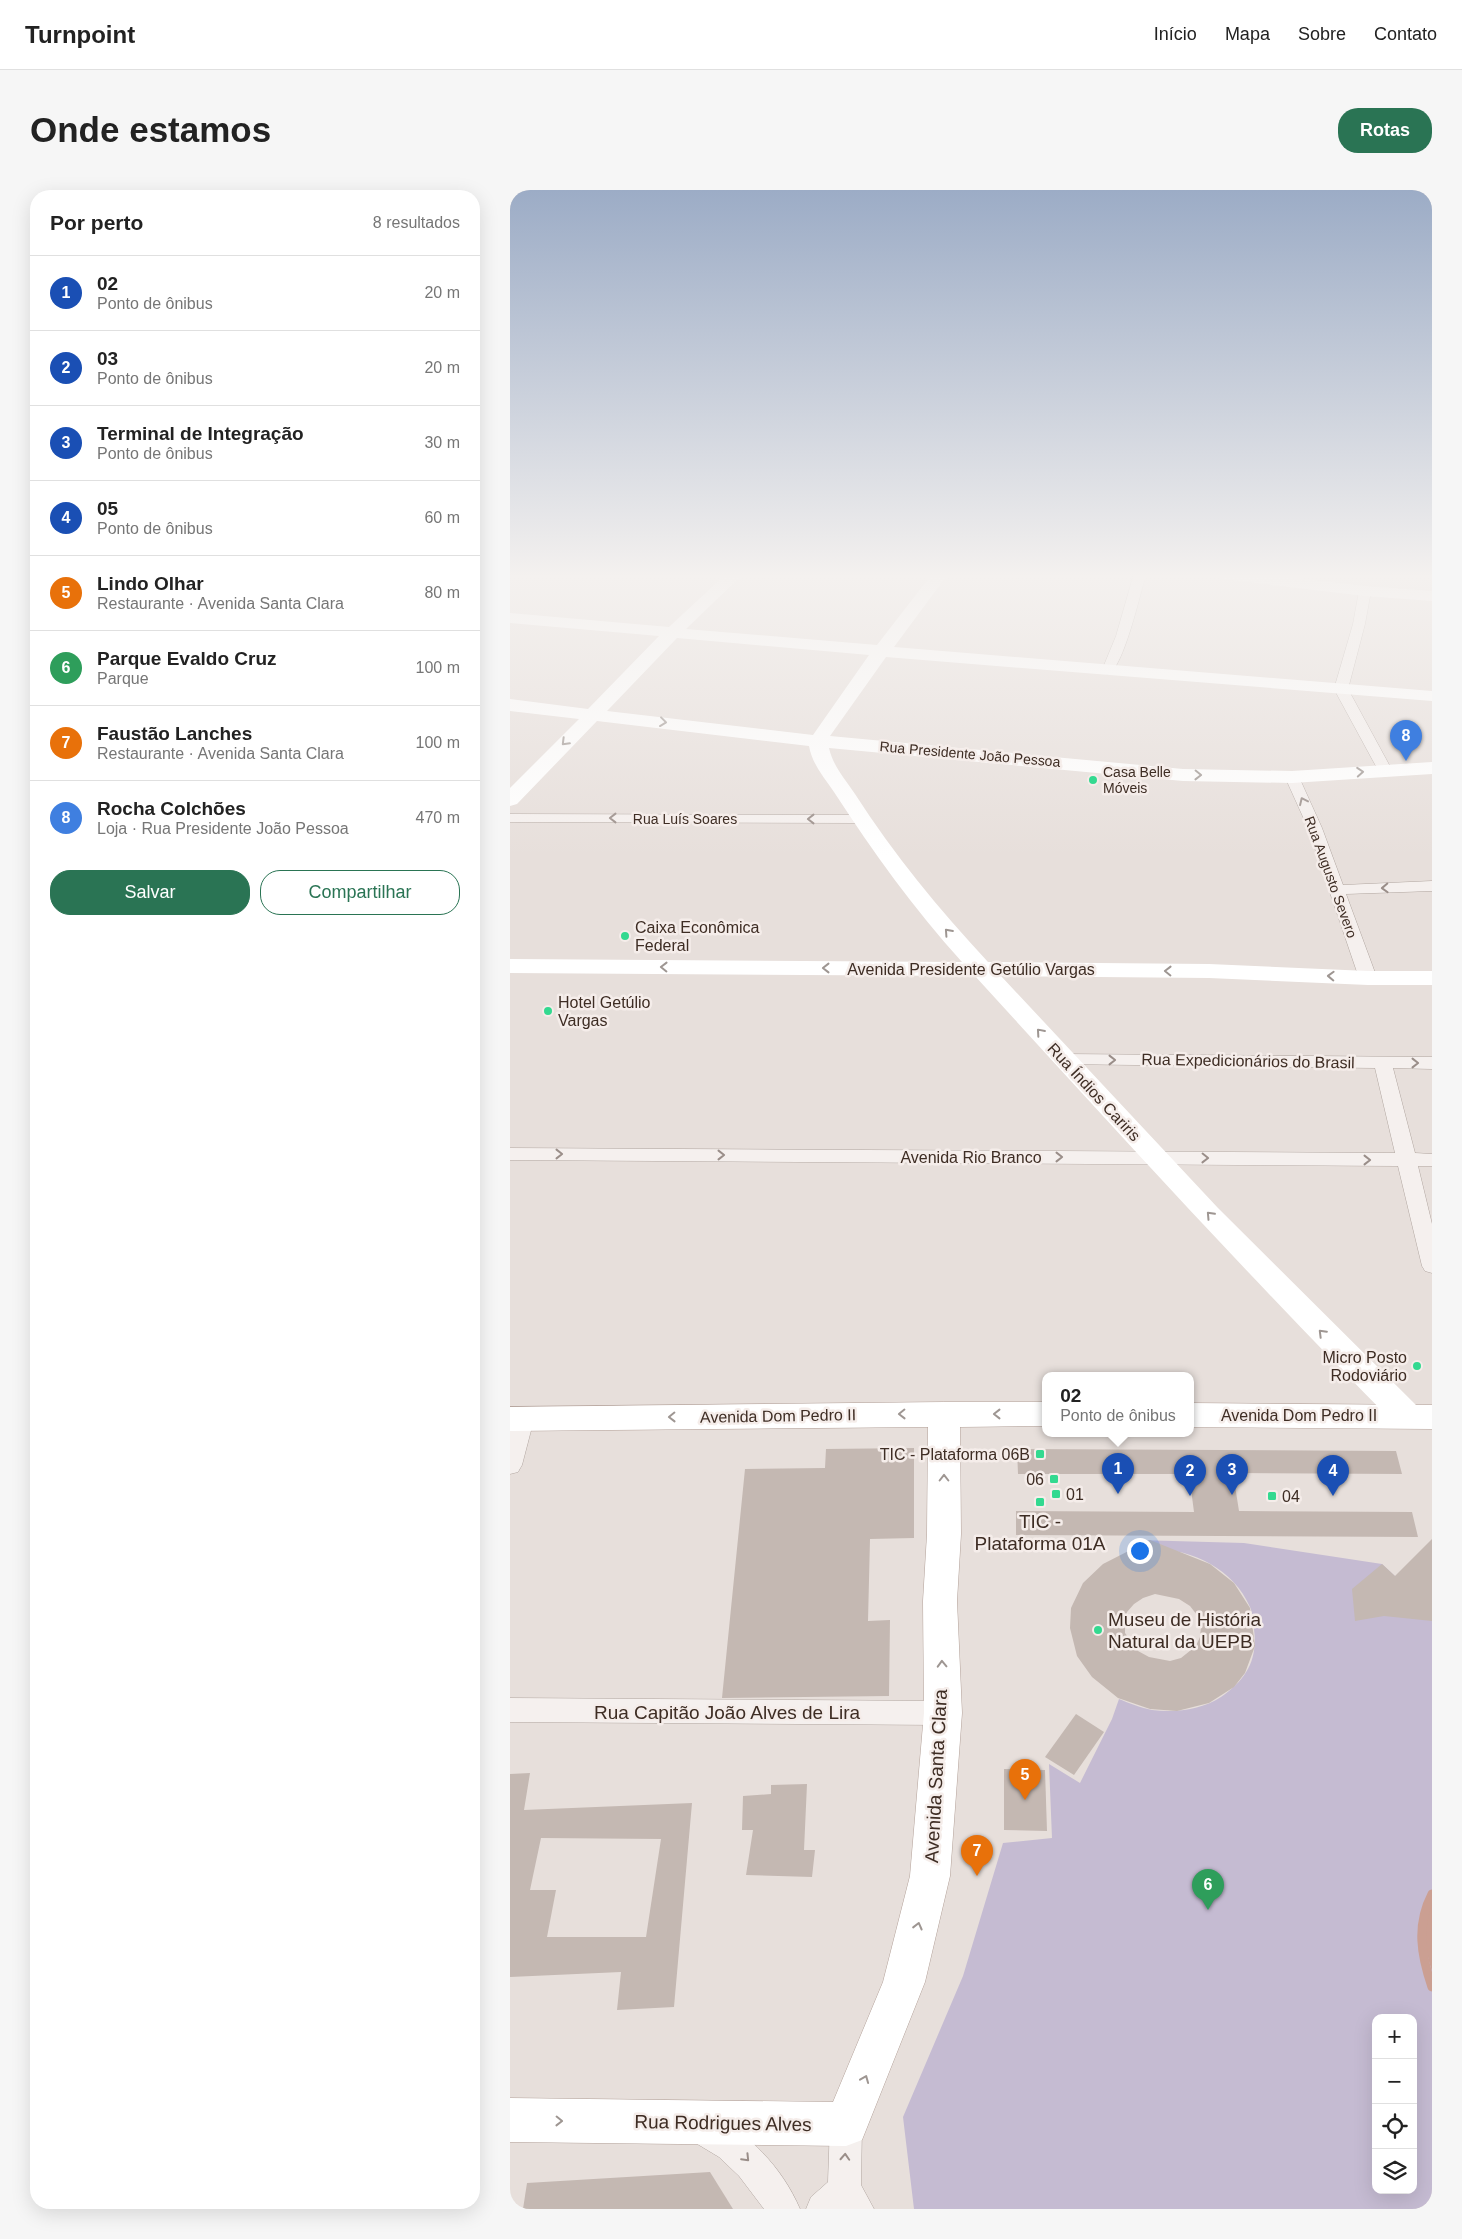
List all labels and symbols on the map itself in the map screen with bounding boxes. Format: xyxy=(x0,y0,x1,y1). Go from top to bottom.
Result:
one-way arrow xyxy=(659,716,667,727)
pin: 8 xyxy=(1390,720,1422,761)
one-way arrow xyxy=(562,736,571,745)
street label: Rua Presidente João Pessoa xyxy=(879,738,1061,770)
place label: Casa Belle Móveis xyxy=(1103,764,1171,796)
one-way arrow xyxy=(1356,767,1364,778)
one-way arrow xyxy=(1194,770,1202,781)
marker: Casa Belle Móveis xyxy=(1087,774,1099,786)
one-way arrow xyxy=(1298,797,1309,806)
street label: Rua Luís Soares xyxy=(633,811,737,827)
one-way arrow xyxy=(609,813,616,823)
one-way arrow xyxy=(806,814,814,824)
street label: Rua Augusto Severo xyxy=(1302,814,1361,940)
one-way arrow xyxy=(1381,883,1388,893)
place label: Caixa Econômica Federal xyxy=(635,919,760,954)
one-way arrow xyxy=(944,929,953,938)
marker: Caixa Econômica Federal xyxy=(619,930,631,942)
street label: Avenida Presidente Getúlio Vargas xyxy=(847,961,1095,978)
one-way arrow xyxy=(660,962,668,972)
one-way arrow xyxy=(822,963,830,973)
one-way arrow xyxy=(1164,966,1172,976)
one-way arrow xyxy=(1327,971,1335,982)
place label: Hotel Getúlio Vargas xyxy=(558,994,651,1029)
marker: Hotel Getúlio Vargas xyxy=(542,1005,554,1017)
one-way arrow xyxy=(1036,1029,1045,1038)
street label: Rua Índios Cariris xyxy=(1044,1039,1144,1144)
street label: Rua Expedicionários do Brasil xyxy=(1141,1051,1355,1071)
one-way arrow xyxy=(1108,1055,1116,1065)
one-way arrow xyxy=(1411,1058,1419,1068)
one-way arrow xyxy=(555,1149,563,1160)
street label: Avenida Rio Branco xyxy=(900,1149,1042,1166)
one-way arrow xyxy=(718,1150,725,1160)
one-way arrow xyxy=(1055,1152,1063,1162)
one-way arrow xyxy=(1202,1153,1209,1163)
one-way arrow xyxy=(1364,1155,1372,1165)
one-way arrow xyxy=(1207,1212,1216,1221)
one-way arrow xyxy=(1319,1329,1328,1338)
place label: Micro Posto Rodoviário xyxy=(1323,1349,1407,1384)
marker: Micro Posto Rodoviário xyxy=(1411,1360,1423,1372)
street label: Avenida Dom Pedro II xyxy=(700,1406,856,1426)
street label: Avenida Dom Pedro II xyxy=(1221,1407,1377,1424)
one-way arrow xyxy=(898,1409,906,1419)
one-way arrow xyxy=(993,1409,1000,1419)
one-way arrow xyxy=(668,1412,676,1422)
place label: TIC - Plataforma 06B xyxy=(880,1446,1030,1463)
marker: TIC - Plataforma 06B xyxy=(1034,1448,1046,1460)
pin: 1 xyxy=(1102,1453,1134,1494)
pin: 3 xyxy=(1216,1454,1248,1495)
pin: 2 xyxy=(1174,1455,1206,1496)
pin: 4 xyxy=(1317,1455,1349,1496)
place label: 06 xyxy=(1026,1471,1044,1488)
marker: 06 xyxy=(1048,1473,1060,1485)
one-way arrow xyxy=(939,1474,949,1482)
place label: 01 xyxy=(1066,1486,1084,1503)
marker: 01 xyxy=(1050,1488,1062,1500)
place label: 04 xyxy=(1282,1488,1300,1505)
marker: 04 xyxy=(1266,1490,1278,1502)
marker: TIC - Plataforma 01A xyxy=(1034,1496,1046,1508)
place label: TIC - Plataforma 01A xyxy=(975,1511,1106,1554)
your location xyxy=(1127,1538,1153,1564)
place label: Museu de História Natural da UEPB xyxy=(1108,1609,1262,1652)
marker: Museu de História Natural da UEPB xyxy=(1092,1624,1104,1636)
one-way arrow xyxy=(936,1660,947,1668)
street label: Avenida Santa Clara xyxy=(921,1688,951,1863)
street label: Rua Capitão João Alves de Lira xyxy=(594,1702,861,1723)
pin: 5 xyxy=(1009,1759,1041,1800)
pin: 7 xyxy=(961,1835,993,1876)
pin: 6 xyxy=(1192,1869,1224,1910)
one-way arrow xyxy=(912,1921,923,1930)
one-way arrow xyxy=(858,2075,869,2084)
street label: Rua Rodrigues Alves xyxy=(634,2111,812,2135)
one-way arrow xyxy=(555,2115,563,2126)
one-way arrow xyxy=(740,2153,749,2162)
one-way arrow xyxy=(840,2153,850,2160)

